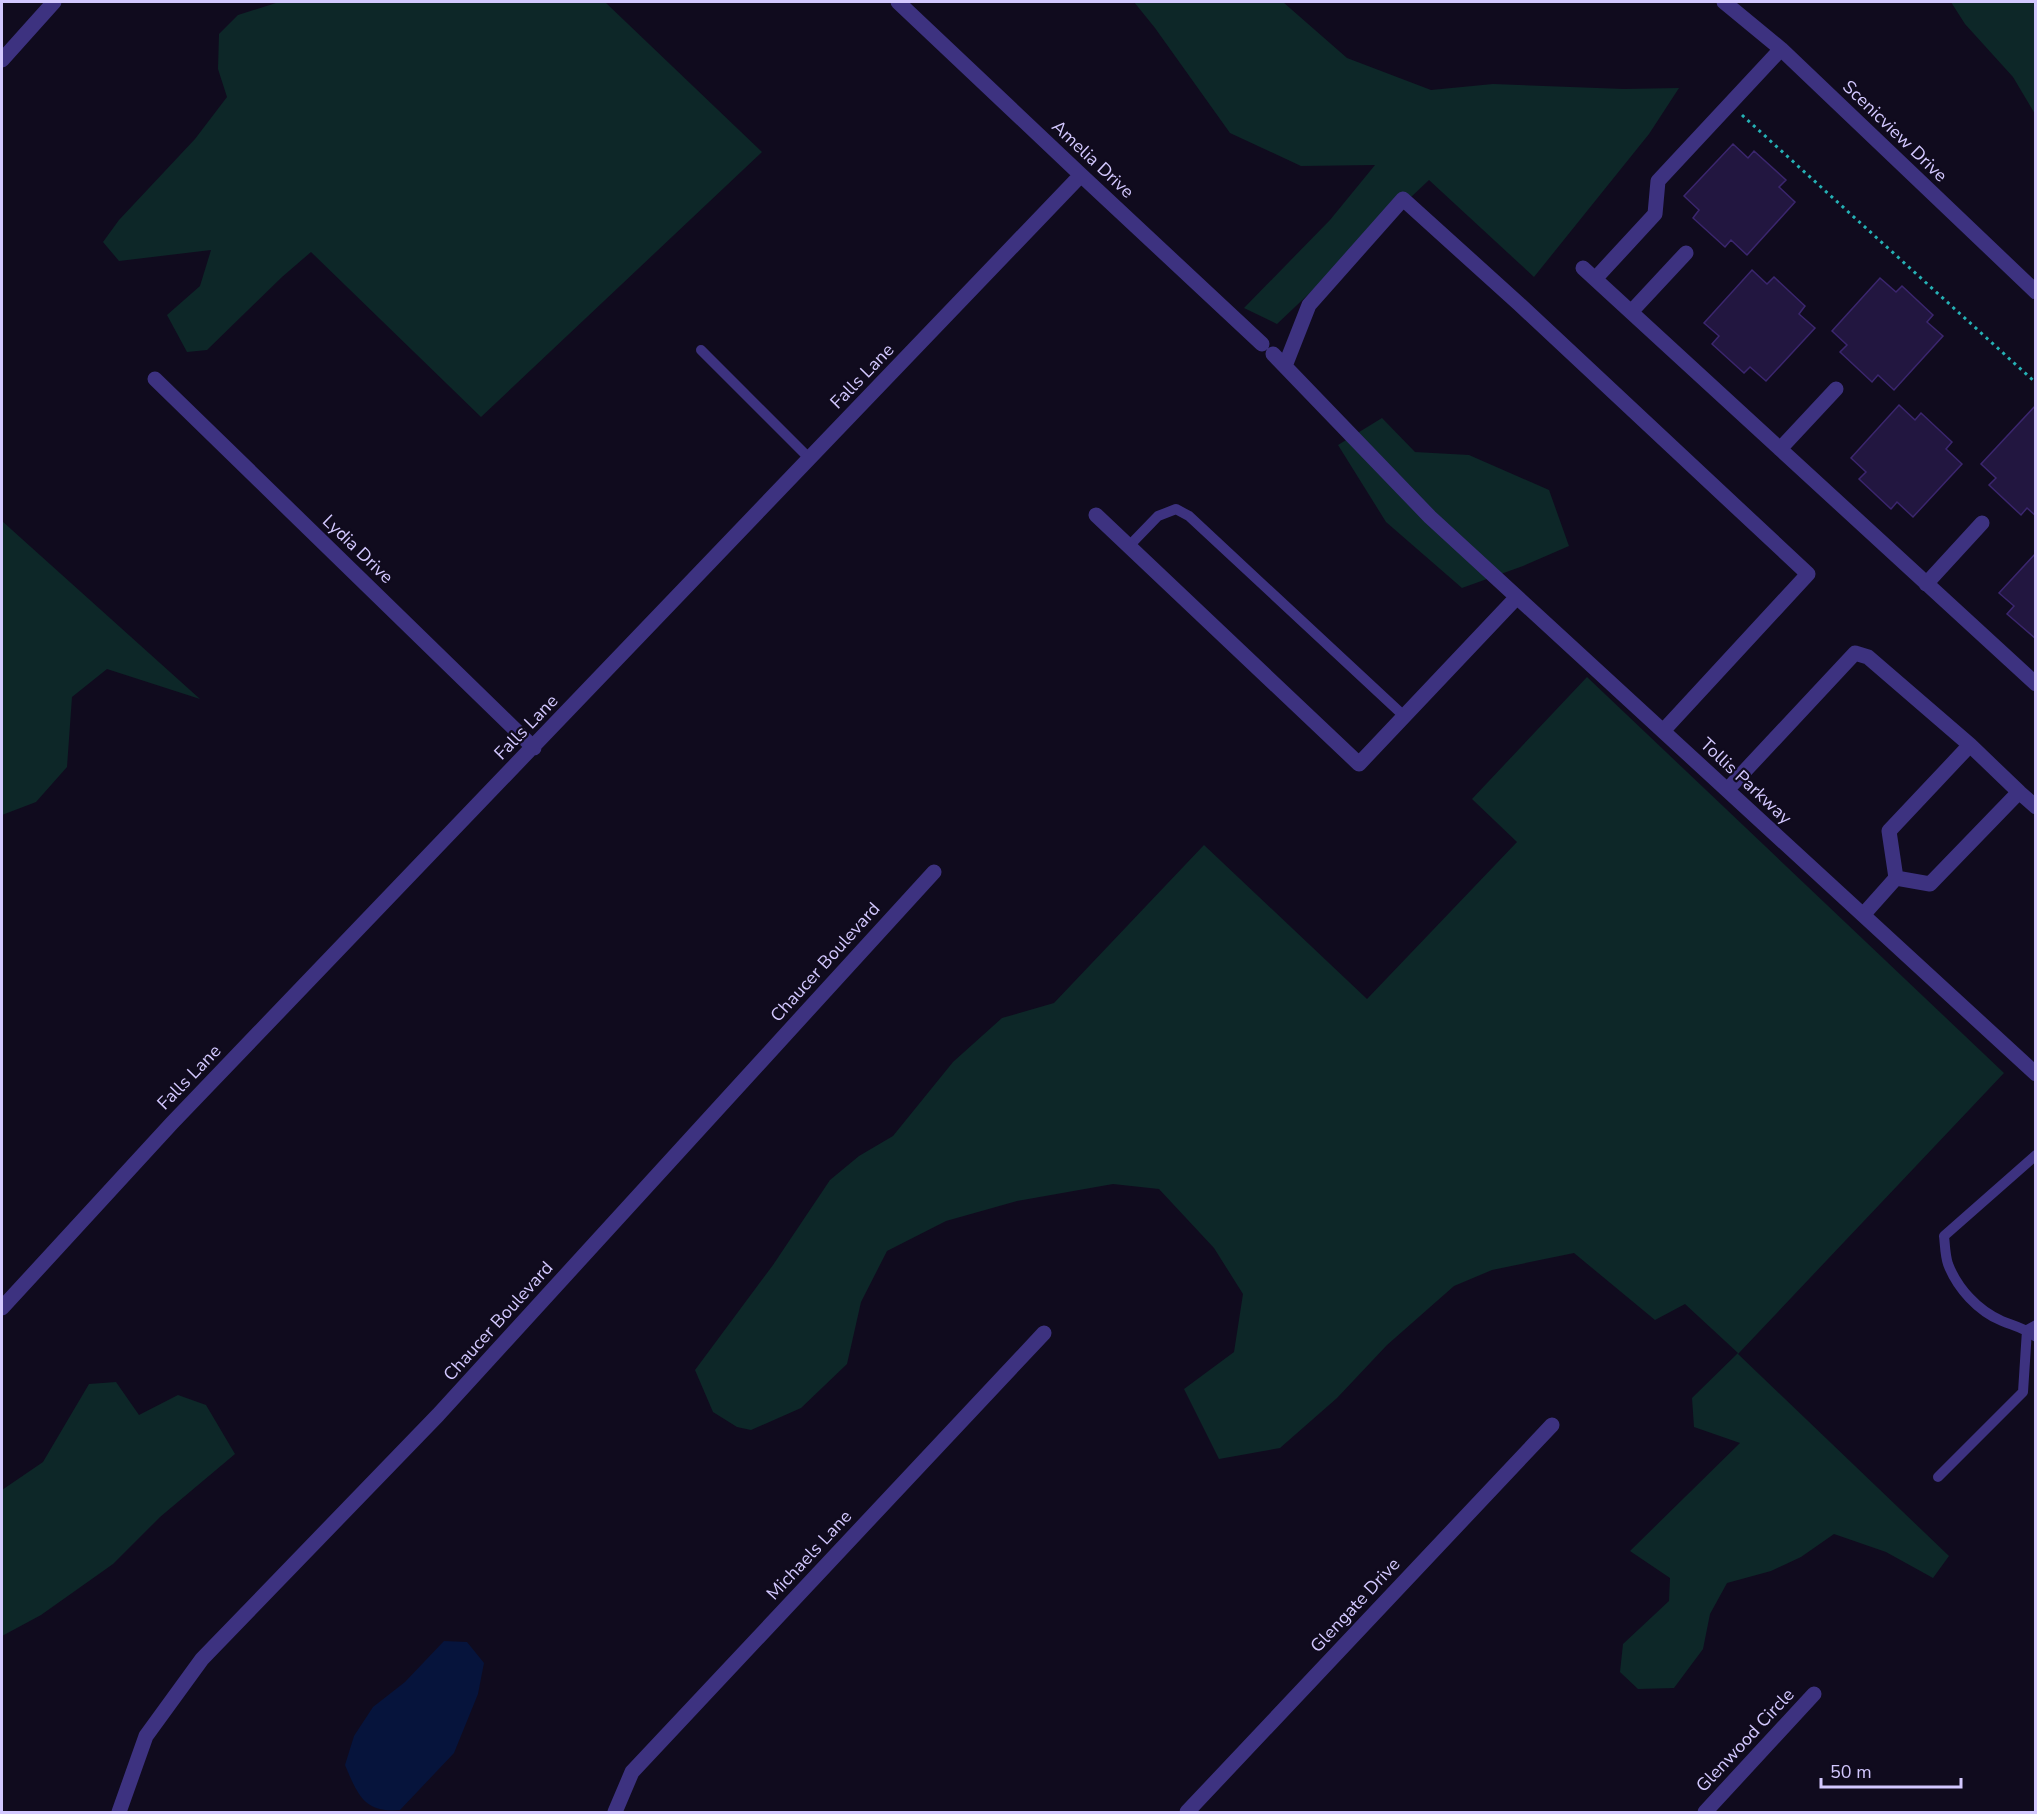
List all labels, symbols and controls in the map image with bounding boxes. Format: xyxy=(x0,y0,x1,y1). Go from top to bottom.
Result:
street label: Scenicview Drive xyxy=(1837,75,1953,187)
street label: Amelia Drive xyxy=(1047,115,1139,203)
street label: Falls Lane xyxy=(825,338,899,414)
street label: Lydia Drive xyxy=(317,509,399,589)
street label: Falls Lane xyxy=(489,689,563,765)
street label: Tollis Parkway xyxy=(1695,732,1797,830)
street label: Chaucer Boulevard xyxy=(765,897,885,1027)
street label: Falls Lane xyxy=(152,1039,226,1115)
street label: Chaucer Boulevard xyxy=(438,1256,558,1386)
street label: Michaels Lane xyxy=(761,1505,857,1605)
street label: Glengate Drive xyxy=(1305,1552,1405,1658)
street label: Glenwood Circle xyxy=(1691,1683,1799,1797)
scale bar xyxy=(1821,1751,1960,1789)
text: 50 m xyxy=(1830,1760,1872,1784)

